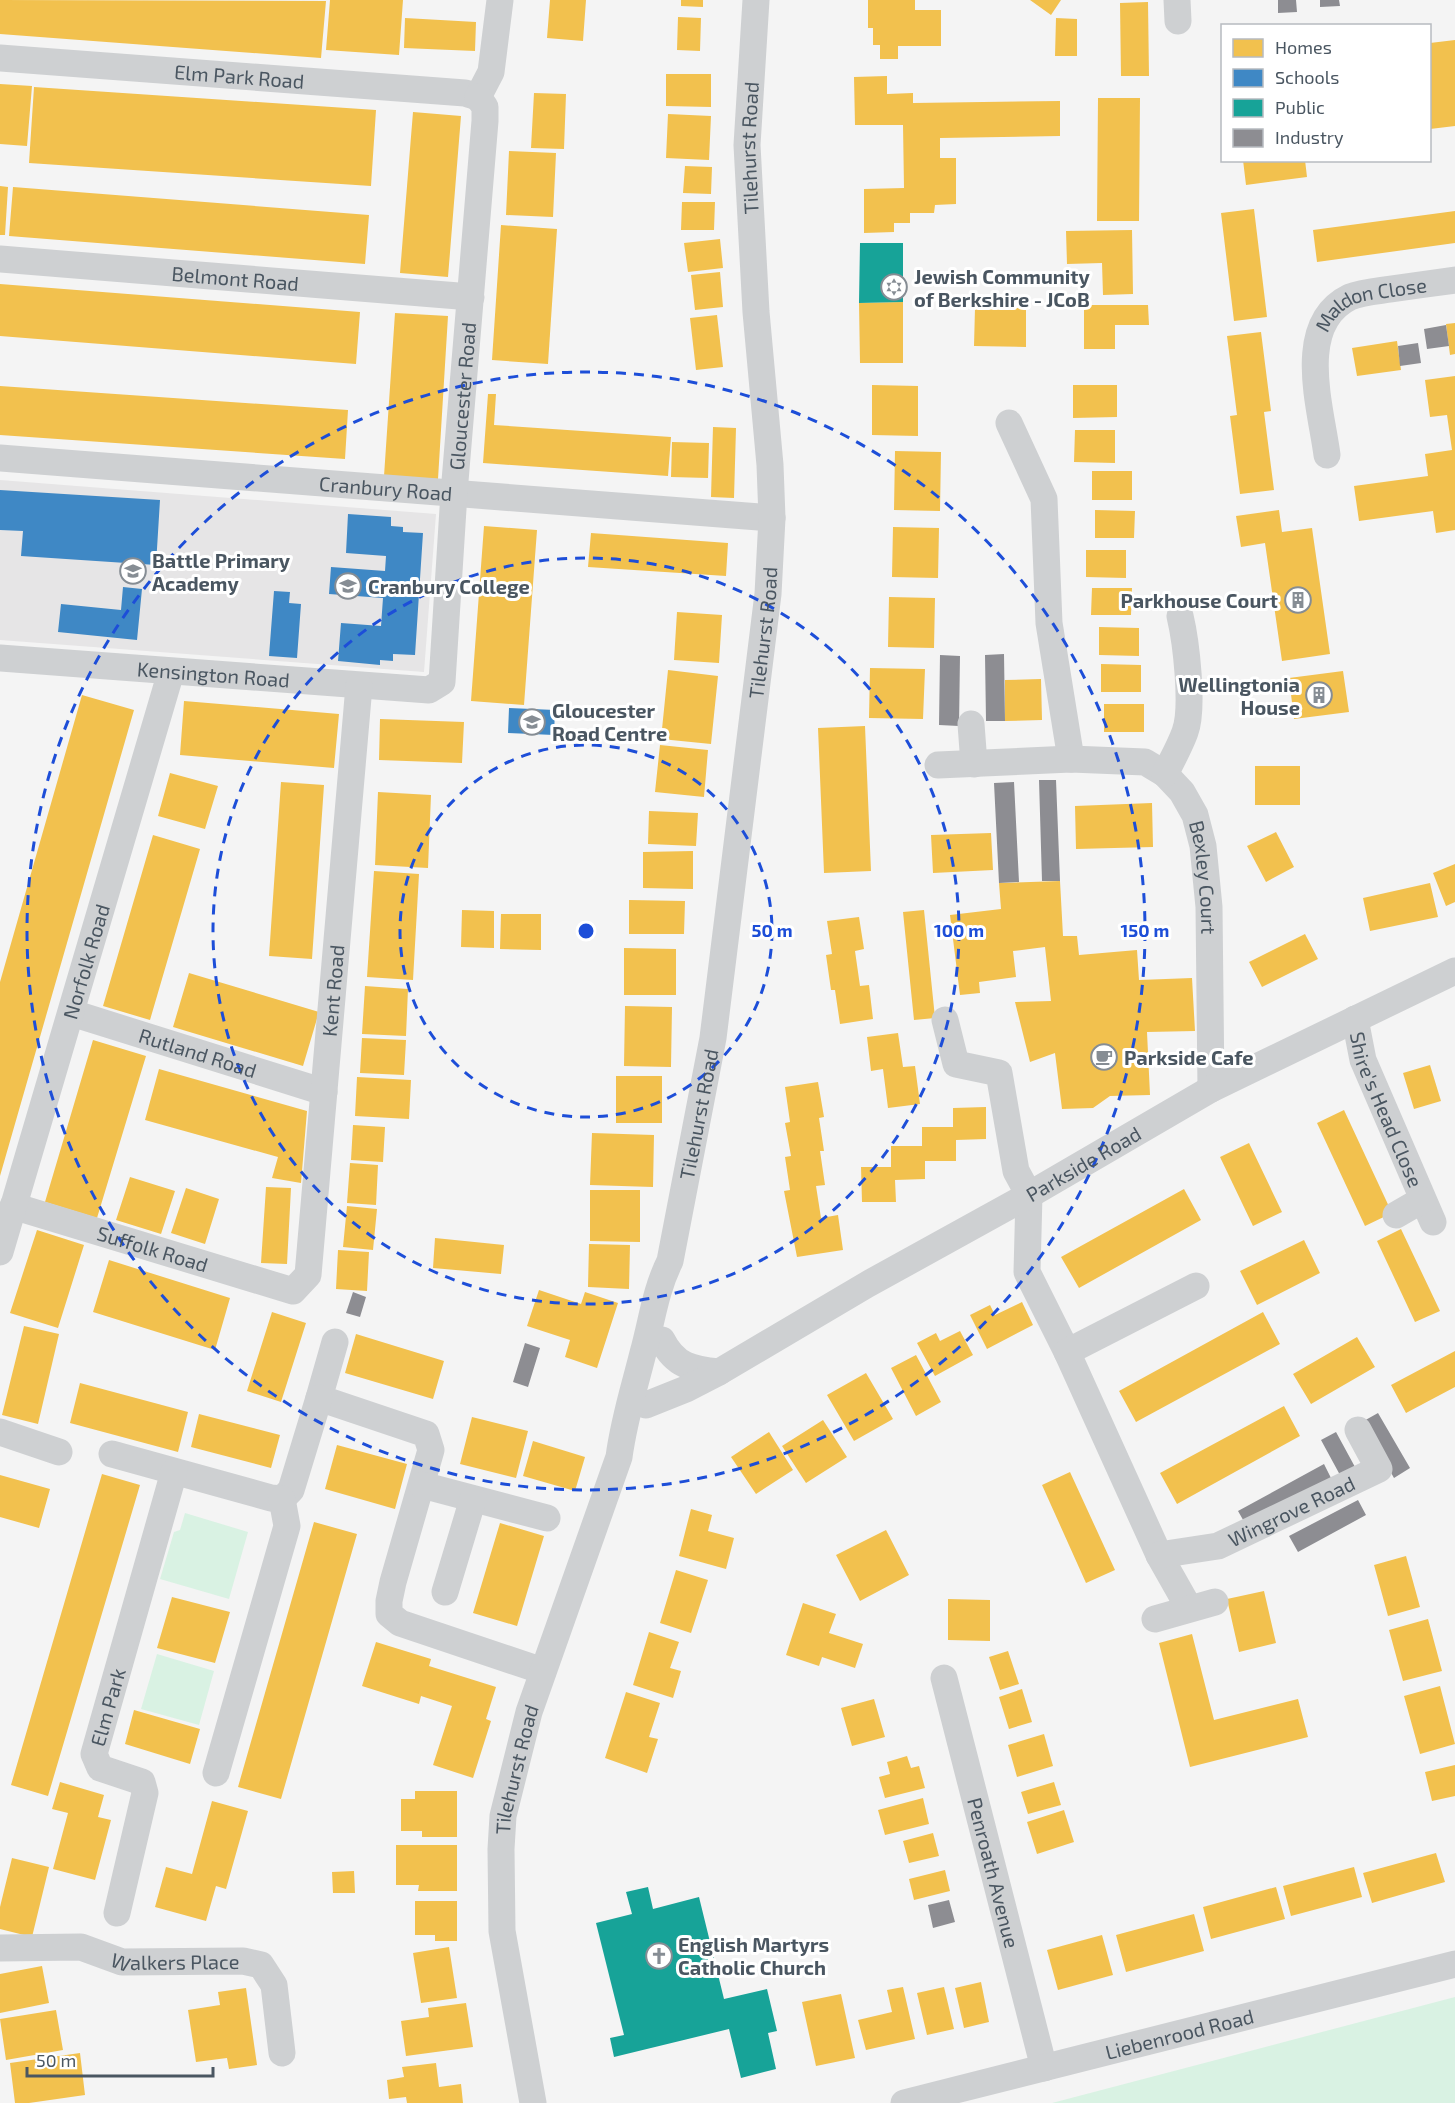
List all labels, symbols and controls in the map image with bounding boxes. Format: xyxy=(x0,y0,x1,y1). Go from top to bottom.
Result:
legend xyxy=(1221,24,1431,162)
text: Homes xyxy=(1275,36,1332,58)
street label: Elm Park Road xyxy=(173,59,305,93)
text: Schools xyxy=(1275,66,1339,88)
street label: Tilehurst Road xyxy=(735,81,763,215)
text: Public xyxy=(1275,96,1325,118)
text: Industry xyxy=(1275,126,1344,148)
street label: Belmont Road xyxy=(171,261,300,295)
place label: Jewish Community of Berkshire - JCoB xyxy=(914,264,1091,311)
synagogue icon: Jewish Community of Berkshire - JCoB xyxy=(879,272,909,302)
street label: Maldon Close xyxy=(1309,272,1428,335)
street label: Gloucester Road xyxy=(444,321,480,471)
street label: Cranbury Road xyxy=(318,471,453,505)
place label: Battle Primary Academy xyxy=(152,548,291,596)
school or university icon: Battle Primary Academy xyxy=(118,556,148,586)
street label: Tilehurst Road xyxy=(743,566,781,700)
school or university icon: Cranbury College xyxy=(333,571,363,601)
place label: Cranbury College xyxy=(368,574,530,599)
building icon: Parkhouse Court xyxy=(1283,585,1313,615)
place label: Parkhouse Court xyxy=(1121,588,1278,612)
street label: Kensington Road xyxy=(136,656,291,692)
place label: Wellingtonia House xyxy=(1178,672,1300,719)
building icon: Wellingtonia House xyxy=(1304,680,1334,710)
place label: Gloucester Road Centre xyxy=(552,698,667,745)
school or university icon: Gloucester Road Centre xyxy=(517,707,547,737)
street label: Bexley Court xyxy=(1185,818,1221,935)
street label: Norfolk Road xyxy=(57,901,114,1022)
text: 50 m xyxy=(751,919,793,941)
text: 100 m xyxy=(934,919,984,941)
text: 150 m xyxy=(1121,919,1169,941)
centre of rings xyxy=(576,921,596,941)
street label: Kent Road xyxy=(317,944,349,1038)
street label: Rutland Road xyxy=(136,1023,260,1082)
street label: Shire's Head Close xyxy=(1346,1030,1428,1191)
cafe icon: Parkside Cafe xyxy=(1089,1042,1119,1072)
place label: Parkside Cafe xyxy=(1124,1045,1253,1069)
street label: Tilehurst Road xyxy=(674,1047,723,1181)
street label: Parkside Road xyxy=(1022,1121,1145,1206)
street label: Suffolk Road xyxy=(94,1220,211,1277)
street label: Wingrove Road xyxy=(1224,1470,1359,1551)
street label: Elm Park xyxy=(85,1665,130,1749)
street label: Tilehurst Road xyxy=(490,1701,543,1835)
street label: Penroath Avenue xyxy=(963,1795,1025,1951)
place label: English Martyrs Catholic Church xyxy=(678,1932,829,1979)
church icon: English Martyrs Catholic Church xyxy=(644,1941,674,1971)
street label: Walkers Place xyxy=(108,1947,239,1976)
street label: Liebenrood Road xyxy=(1103,2003,1256,2064)
scale bar xyxy=(27,2040,213,2078)
text: 50 m xyxy=(36,2049,76,2071)

